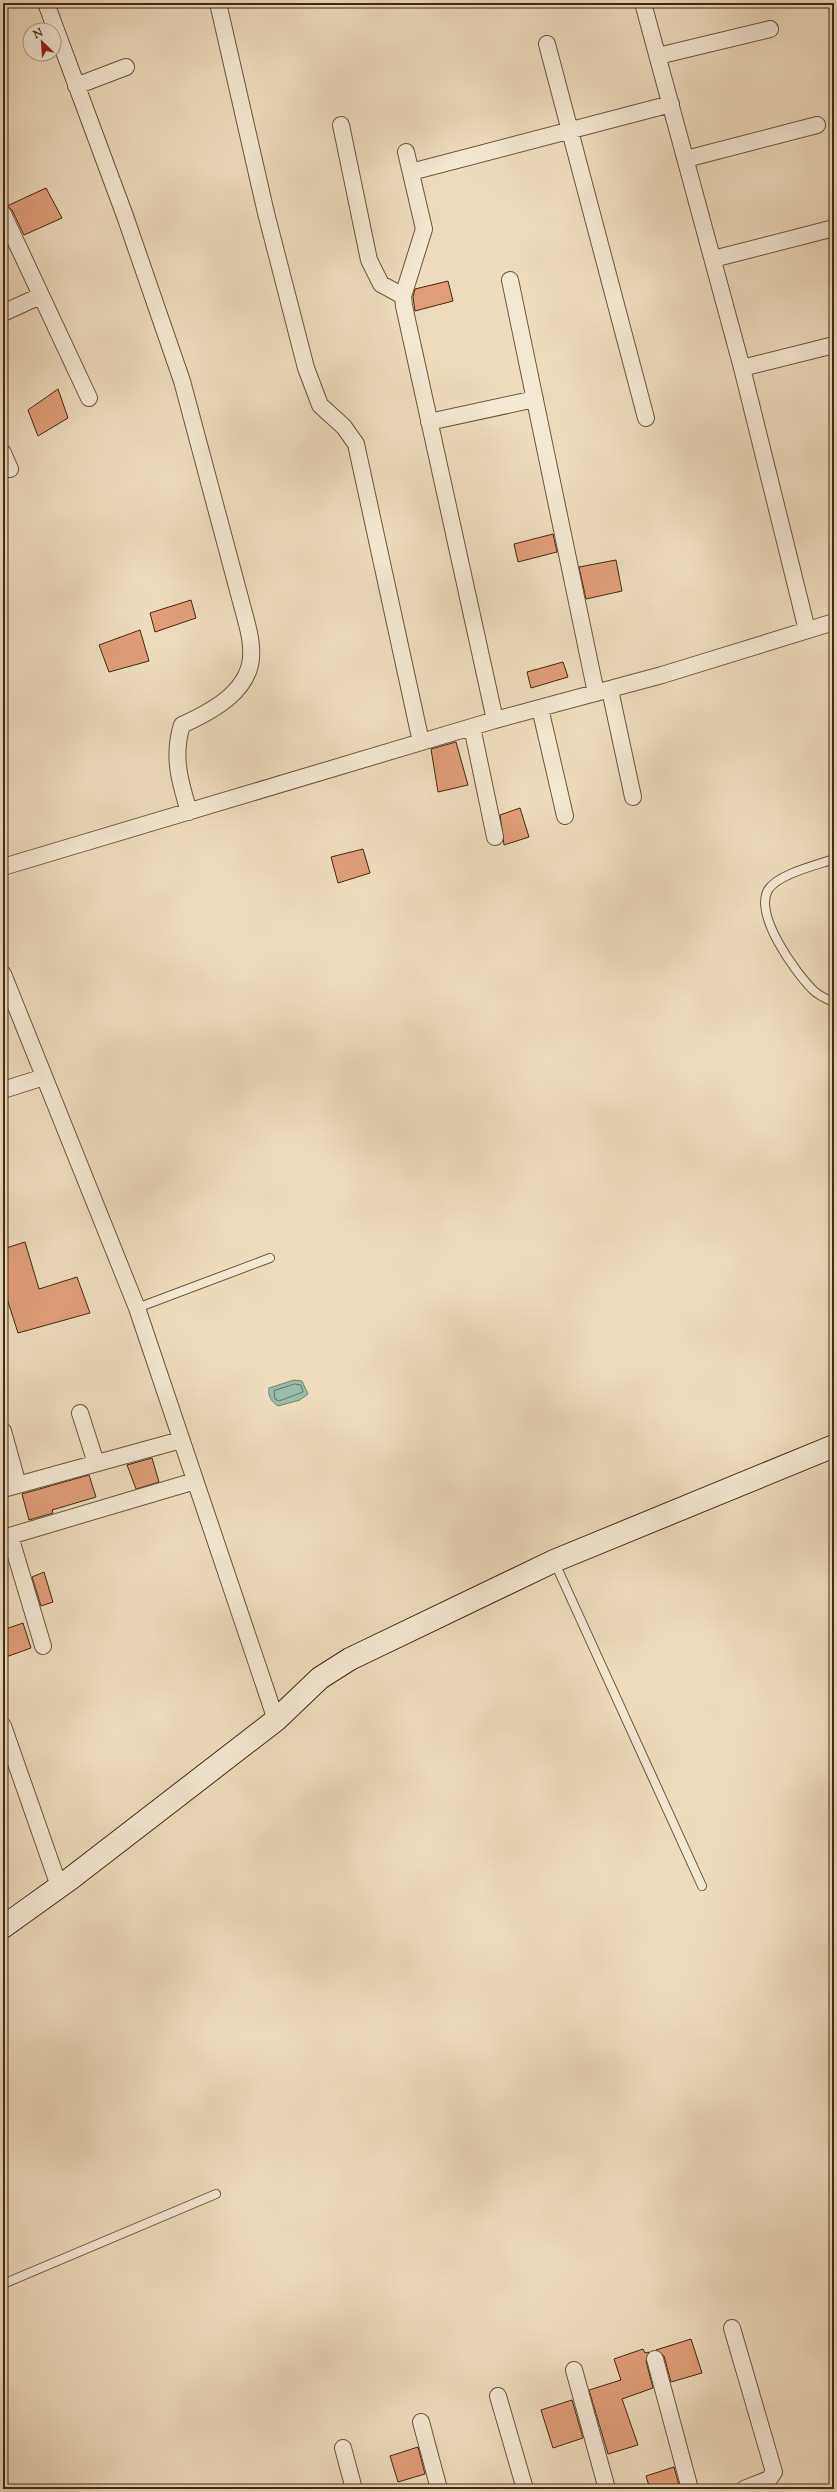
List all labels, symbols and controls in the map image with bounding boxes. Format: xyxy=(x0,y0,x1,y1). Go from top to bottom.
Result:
north arrow xyxy=(22,22,62,62)
text: N xyxy=(30,25,46,43)

